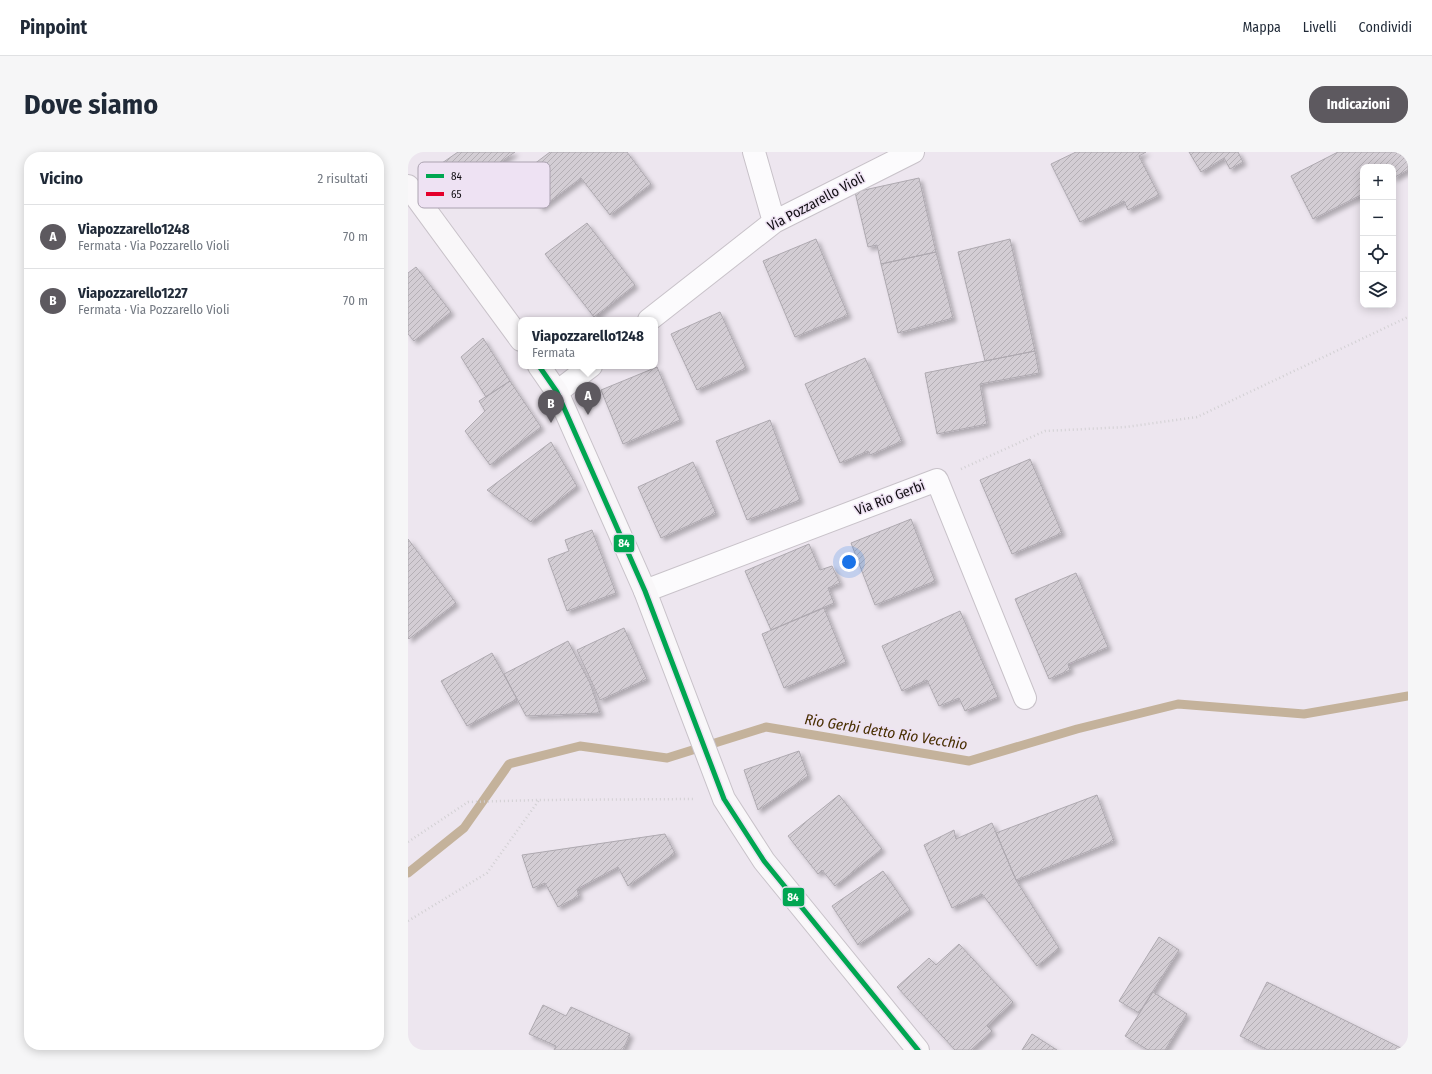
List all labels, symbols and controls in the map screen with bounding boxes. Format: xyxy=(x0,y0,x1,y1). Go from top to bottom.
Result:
text: Pinpoint xyxy=(20,16,87,39)
text: Mappa xyxy=(1242,19,1281,36)
text: Livelli xyxy=(1303,19,1337,36)
text: Condividi xyxy=(1359,19,1412,36)
button: Indicazioni xyxy=(1309,86,1408,123)
text: Dove siamo xyxy=(24,88,158,121)
legend xyxy=(418,162,550,208)
map controls xyxy=(1360,164,1396,308)
button: + xyxy=(1360,164,1396,200)
text: Vicino xyxy=(40,168,83,189)
street label: Via Pozzarello Violi xyxy=(765,169,867,235)
text: 84 xyxy=(451,170,462,183)
text: 2 risultati xyxy=(318,171,368,186)
text: 65 xyxy=(451,188,461,201)
button: − xyxy=(1360,200,1396,236)
text: Viapozzarello1248 xyxy=(78,220,190,238)
text: A xyxy=(49,229,57,244)
text: 70 m xyxy=(343,229,368,244)
button: locate xyxy=(1360,236,1396,272)
text: Fermata · Via Pozzarello Violi xyxy=(78,238,230,253)
button: layers xyxy=(1360,272,1396,308)
text: Viapozzarello1227 xyxy=(78,284,188,302)
text: B xyxy=(49,293,57,308)
text: 70 m xyxy=(343,293,368,308)
text: Fermata · Via Pozzarello Violi xyxy=(78,302,230,317)
popup xyxy=(518,317,658,369)
text: Viapozzarello1248 xyxy=(532,327,644,345)
text: Fermata xyxy=(532,345,575,360)
pin: A xyxy=(575,382,601,415)
pin: B xyxy=(538,390,564,423)
street label: Via Rio Gerbi xyxy=(853,477,927,519)
line badge: 84 xyxy=(613,534,635,553)
text: 84 xyxy=(618,537,630,550)
your location xyxy=(839,552,859,572)
water label: Rio Gerbi detto Rio Vecchio xyxy=(803,710,969,754)
line badge: 84 xyxy=(782,887,805,907)
text: 84 xyxy=(787,891,799,904)

